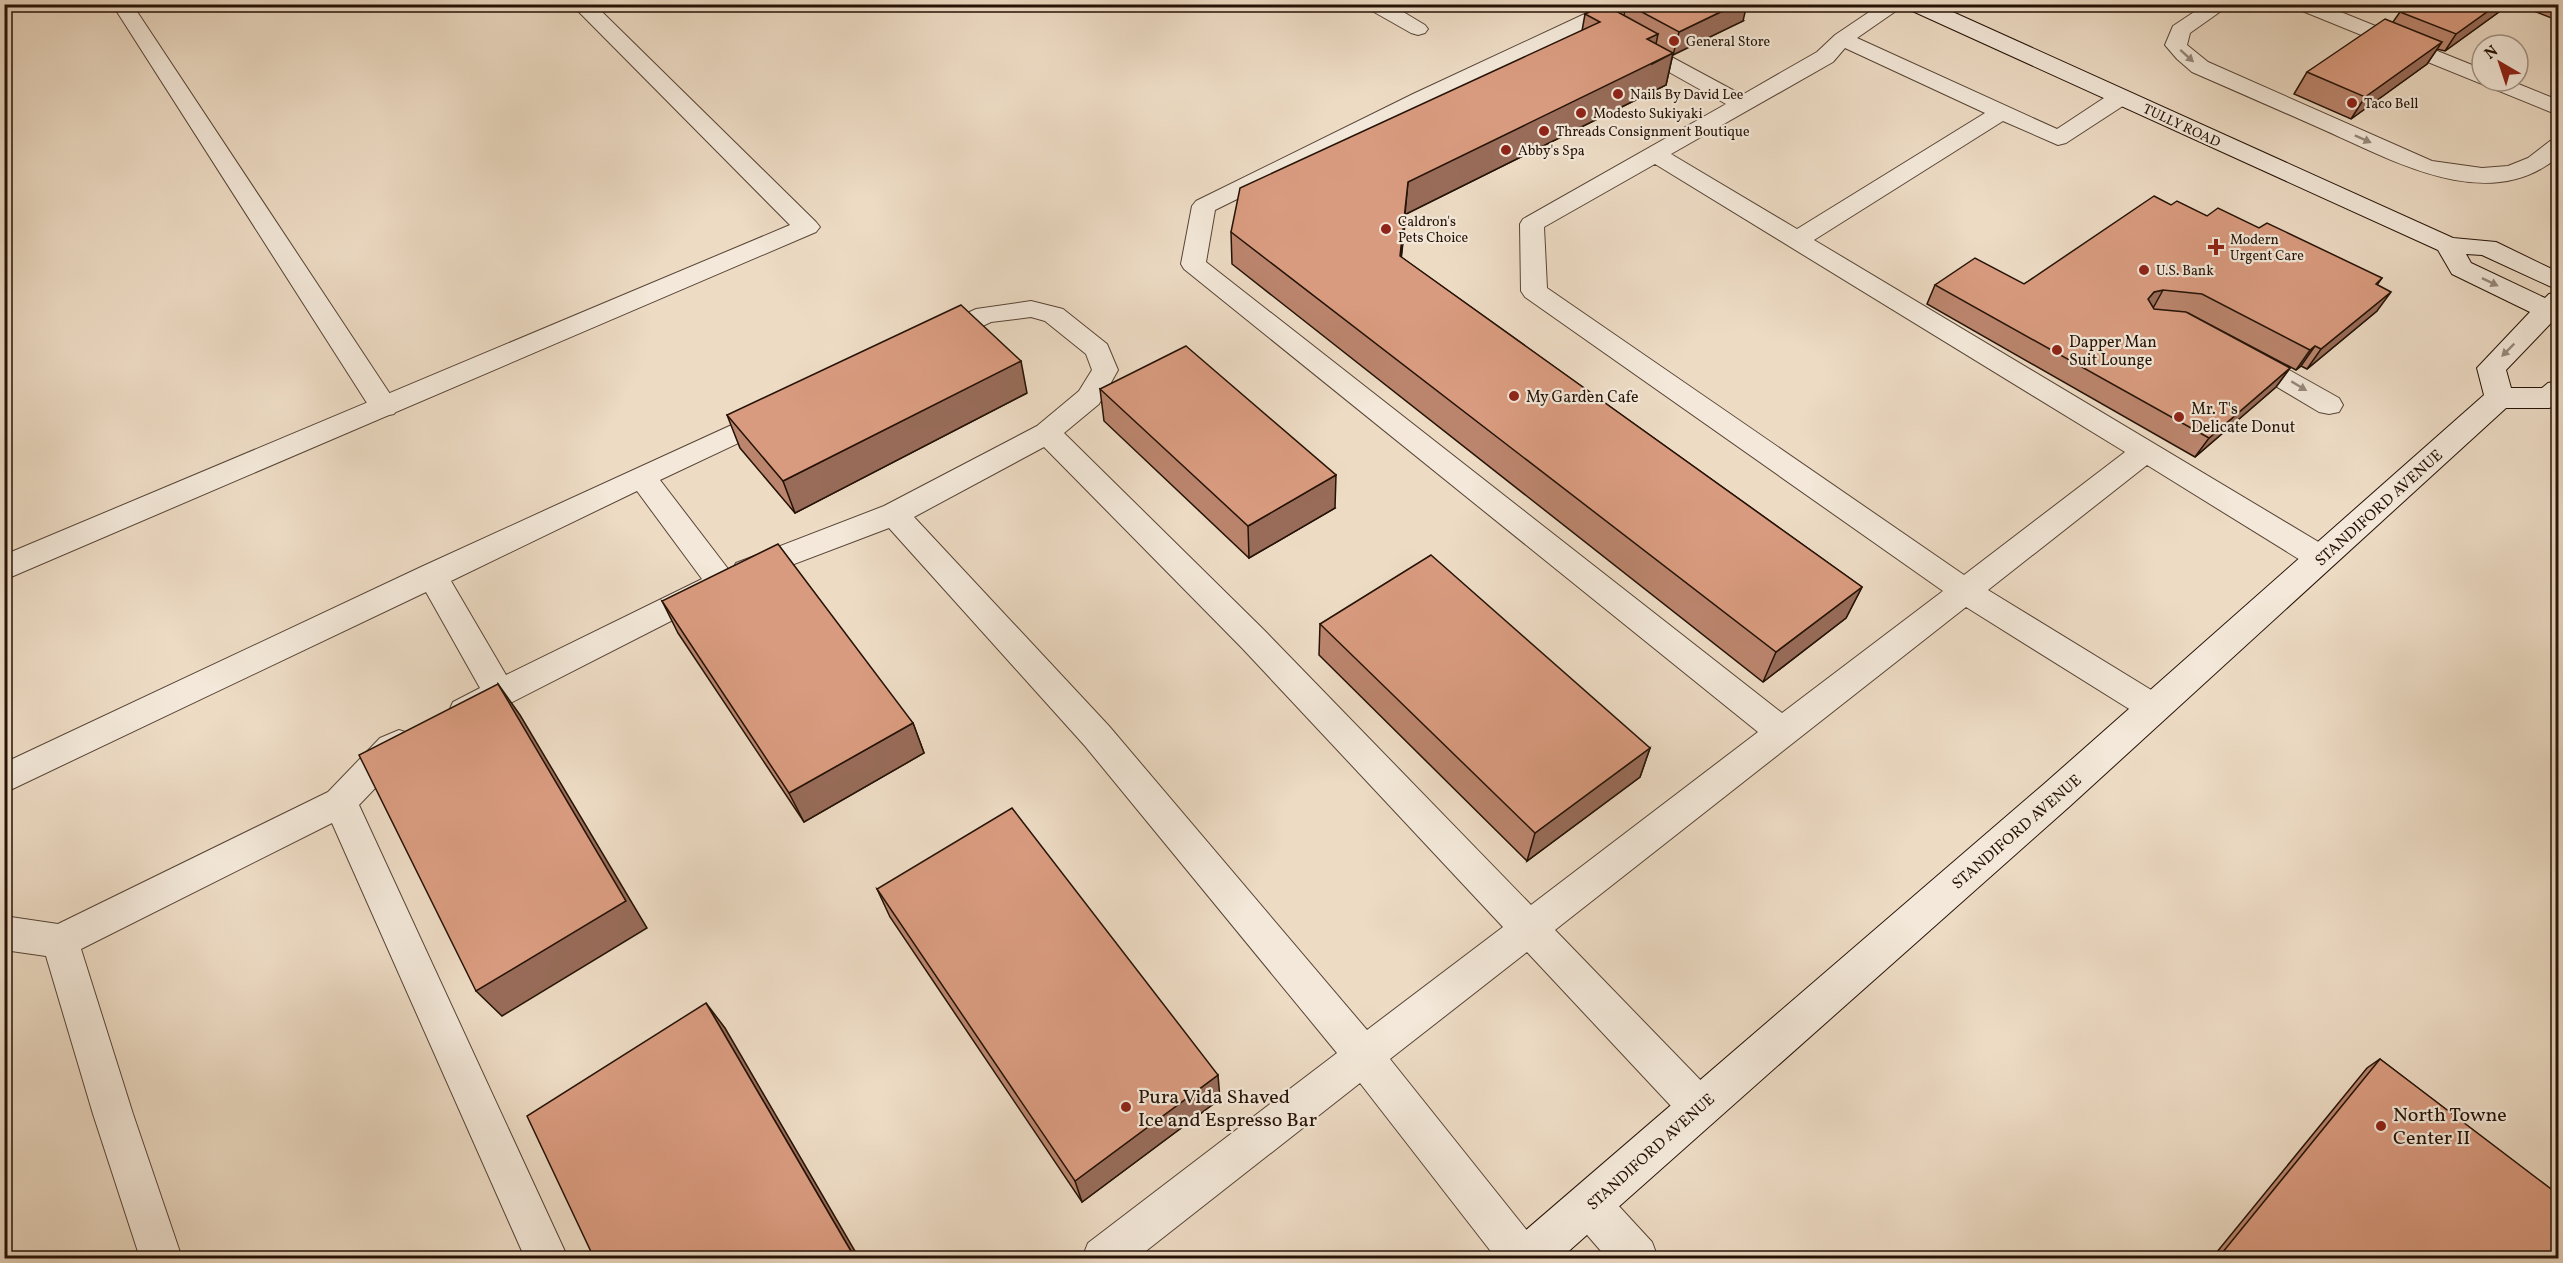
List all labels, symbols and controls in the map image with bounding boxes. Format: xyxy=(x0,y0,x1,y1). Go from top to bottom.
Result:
place label: General Store xyxy=(1686,33,1771,52)
north arrow xyxy=(2470,33,2530,93)
marker: General Store xyxy=(1667,34,1681,48)
text: N xyxy=(2480,40,2504,65)
one-way arrow xyxy=(2180,49,2195,63)
place label: Nails By David Lee xyxy=(1630,86,1744,105)
marker: Nails By David Lee xyxy=(1611,87,1625,101)
place label: Taco Bell xyxy=(2364,95,2419,114)
marker: Taco Bell xyxy=(2345,96,2359,110)
street label: TULLY ROAD xyxy=(2139,100,2223,153)
place label: Modesto Sukiyaki xyxy=(1593,105,1703,124)
marker: Modesto Sukiyaki xyxy=(1574,106,1588,120)
place label: Threads Consignment Boutique xyxy=(1556,123,1750,142)
marker: Threads Consignment Boutique xyxy=(1537,124,1551,138)
one-way arrow xyxy=(2354,134,2372,144)
place label: Abby's Spa xyxy=(1518,142,1585,161)
marker: Abby's Spa xyxy=(1499,143,1513,157)
place label: Caldron's Pets Choice xyxy=(1398,213,1469,248)
marker: Caldron's Pets Choice xyxy=(1379,222,1393,236)
place label: Modern Urgent Care xyxy=(2230,231,2304,266)
marker: Modern Urgent Care xyxy=(2207,238,2225,256)
place label: U.S. Bank xyxy=(2156,262,2214,281)
marker: U.S. Bank xyxy=(2137,263,2151,277)
one-way arrow xyxy=(2481,277,2498,287)
place label: Dapper Man Suit Lounge xyxy=(2069,332,2157,372)
marker: Dapper Man Suit Lounge xyxy=(2050,343,2064,357)
one-way arrow xyxy=(2502,343,2516,357)
one-way arrow xyxy=(2291,381,2307,392)
place label: My Garden Cafe xyxy=(1526,387,1639,409)
marker: My Garden Cafe xyxy=(1507,389,1521,403)
place label: Mr. T's Delicate Donut xyxy=(2191,399,2296,439)
marker: Mr. T's Delicate Donut xyxy=(2172,410,2186,424)
street label: STANDIFORD AVENUE xyxy=(2311,445,2448,572)
street label: STANDIFORD AVENUE xyxy=(1948,770,2087,895)
place label: Pura Vida Shaved Ice and Espresso Bar xyxy=(1138,1084,1317,1135)
street label: STANDIFORD AVENUE xyxy=(1583,1089,1720,1216)
marker: Pura Vida Shaved Ice and Espresso Bar xyxy=(1119,1100,1133,1114)
place label: North Towne Center II xyxy=(2393,1102,2507,1153)
marker: North Towne Center II xyxy=(2374,1119,2388,1133)

